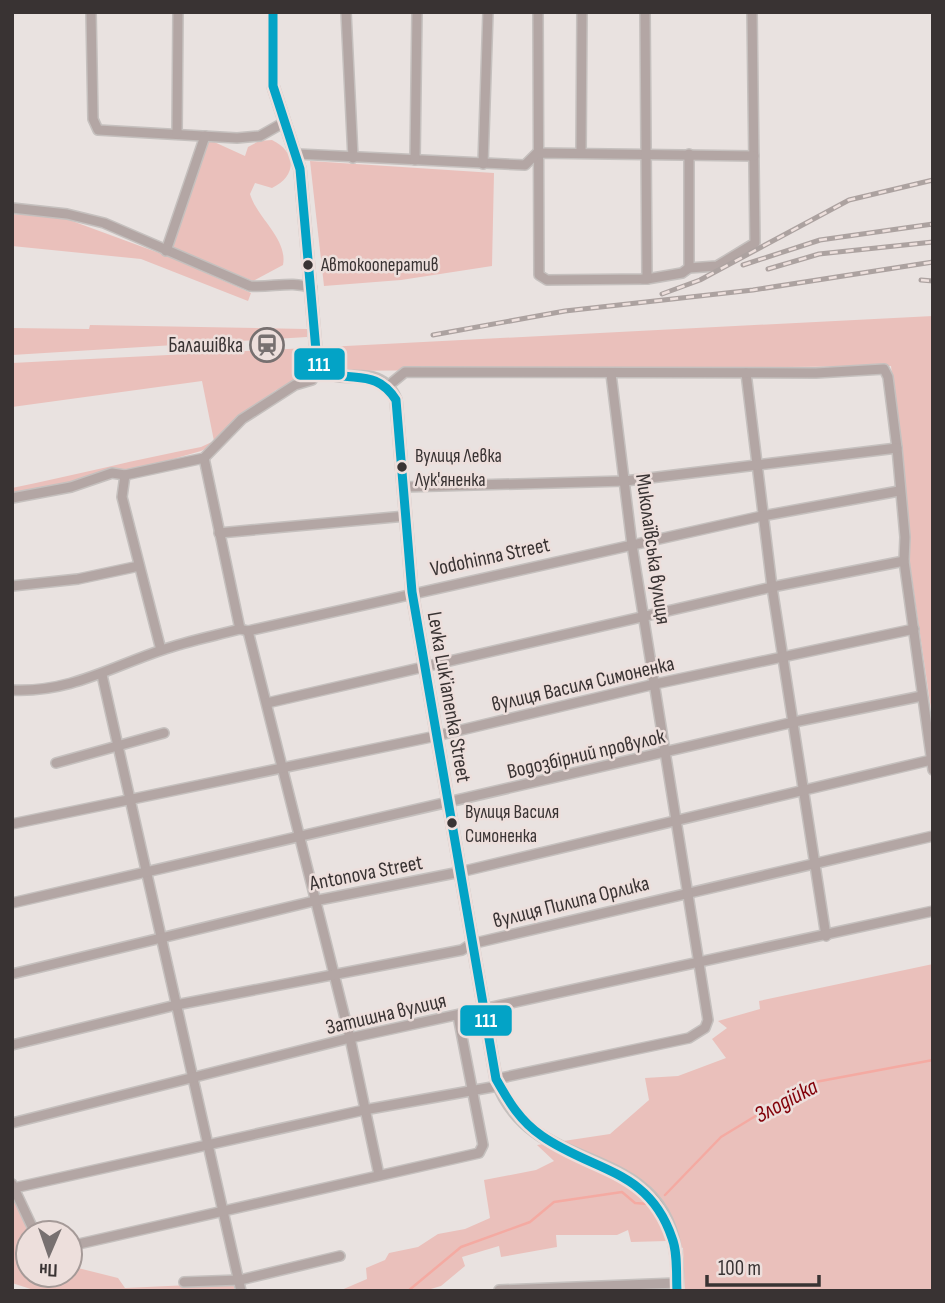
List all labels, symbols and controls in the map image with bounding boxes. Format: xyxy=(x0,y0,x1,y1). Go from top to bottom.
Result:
place label: Автокооператив xyxy=(320,254,439,277)
marker: Автокооператив xyxy=(301,258,315,272)
station icon: Балашівка xyxy=(248,326,286,364)
place label: Балашівка xyxy=(168,333,243,358)
line badge: 111 xyxy=(293,347,346,381)
text: 111 xyxy=(308,354,331,377)
place label: Вулиця Левка Лук'яненка xyxy=(414,445,502,492)
marker: Вулиця Левка Лук'яненка xyxy=(395,460,409,474)
street label: Миколаївська вулиця xyxy=(630,472,676,626)
street label: Vodohinna Street xyxy=(428,532,552,582)
street label: Levka Lukʼianenka Street xyxy=(422,610,476,784)
street label: вулиця Василя Симоненка xyxy=(489,651,677,717)
street label: Водозбірний провулок xyxy=(505,724,667,784)
place label: Вулиця Василя Симоненка xyxy=(465,801,559,848)
marker: Вулиця Василя Симоненка xyxy=(445,816,459,830)
street label: Antonova Street xyxy=(306,850,425,896)
street label: вулиця Пилипа Орлика xyxy=(490,871,652,933)
street label: Затишна вулиця xyxy=(323,988,449,1040)
line badge: 111 xyxy=(459,1004,513,1037)
text: 111 xyxy=(475,1010,498,1033)
water label: Злодійка xyxy=(750,1072,823,1129)
north arrow xyxy=(14,1219,84,1289)
scale bar xyxy=(707,1244,819,1288)
text: 100 m xyxy=(718,1256,761,1281)
text: Пн xyxy=(39,1258,58,1281)

